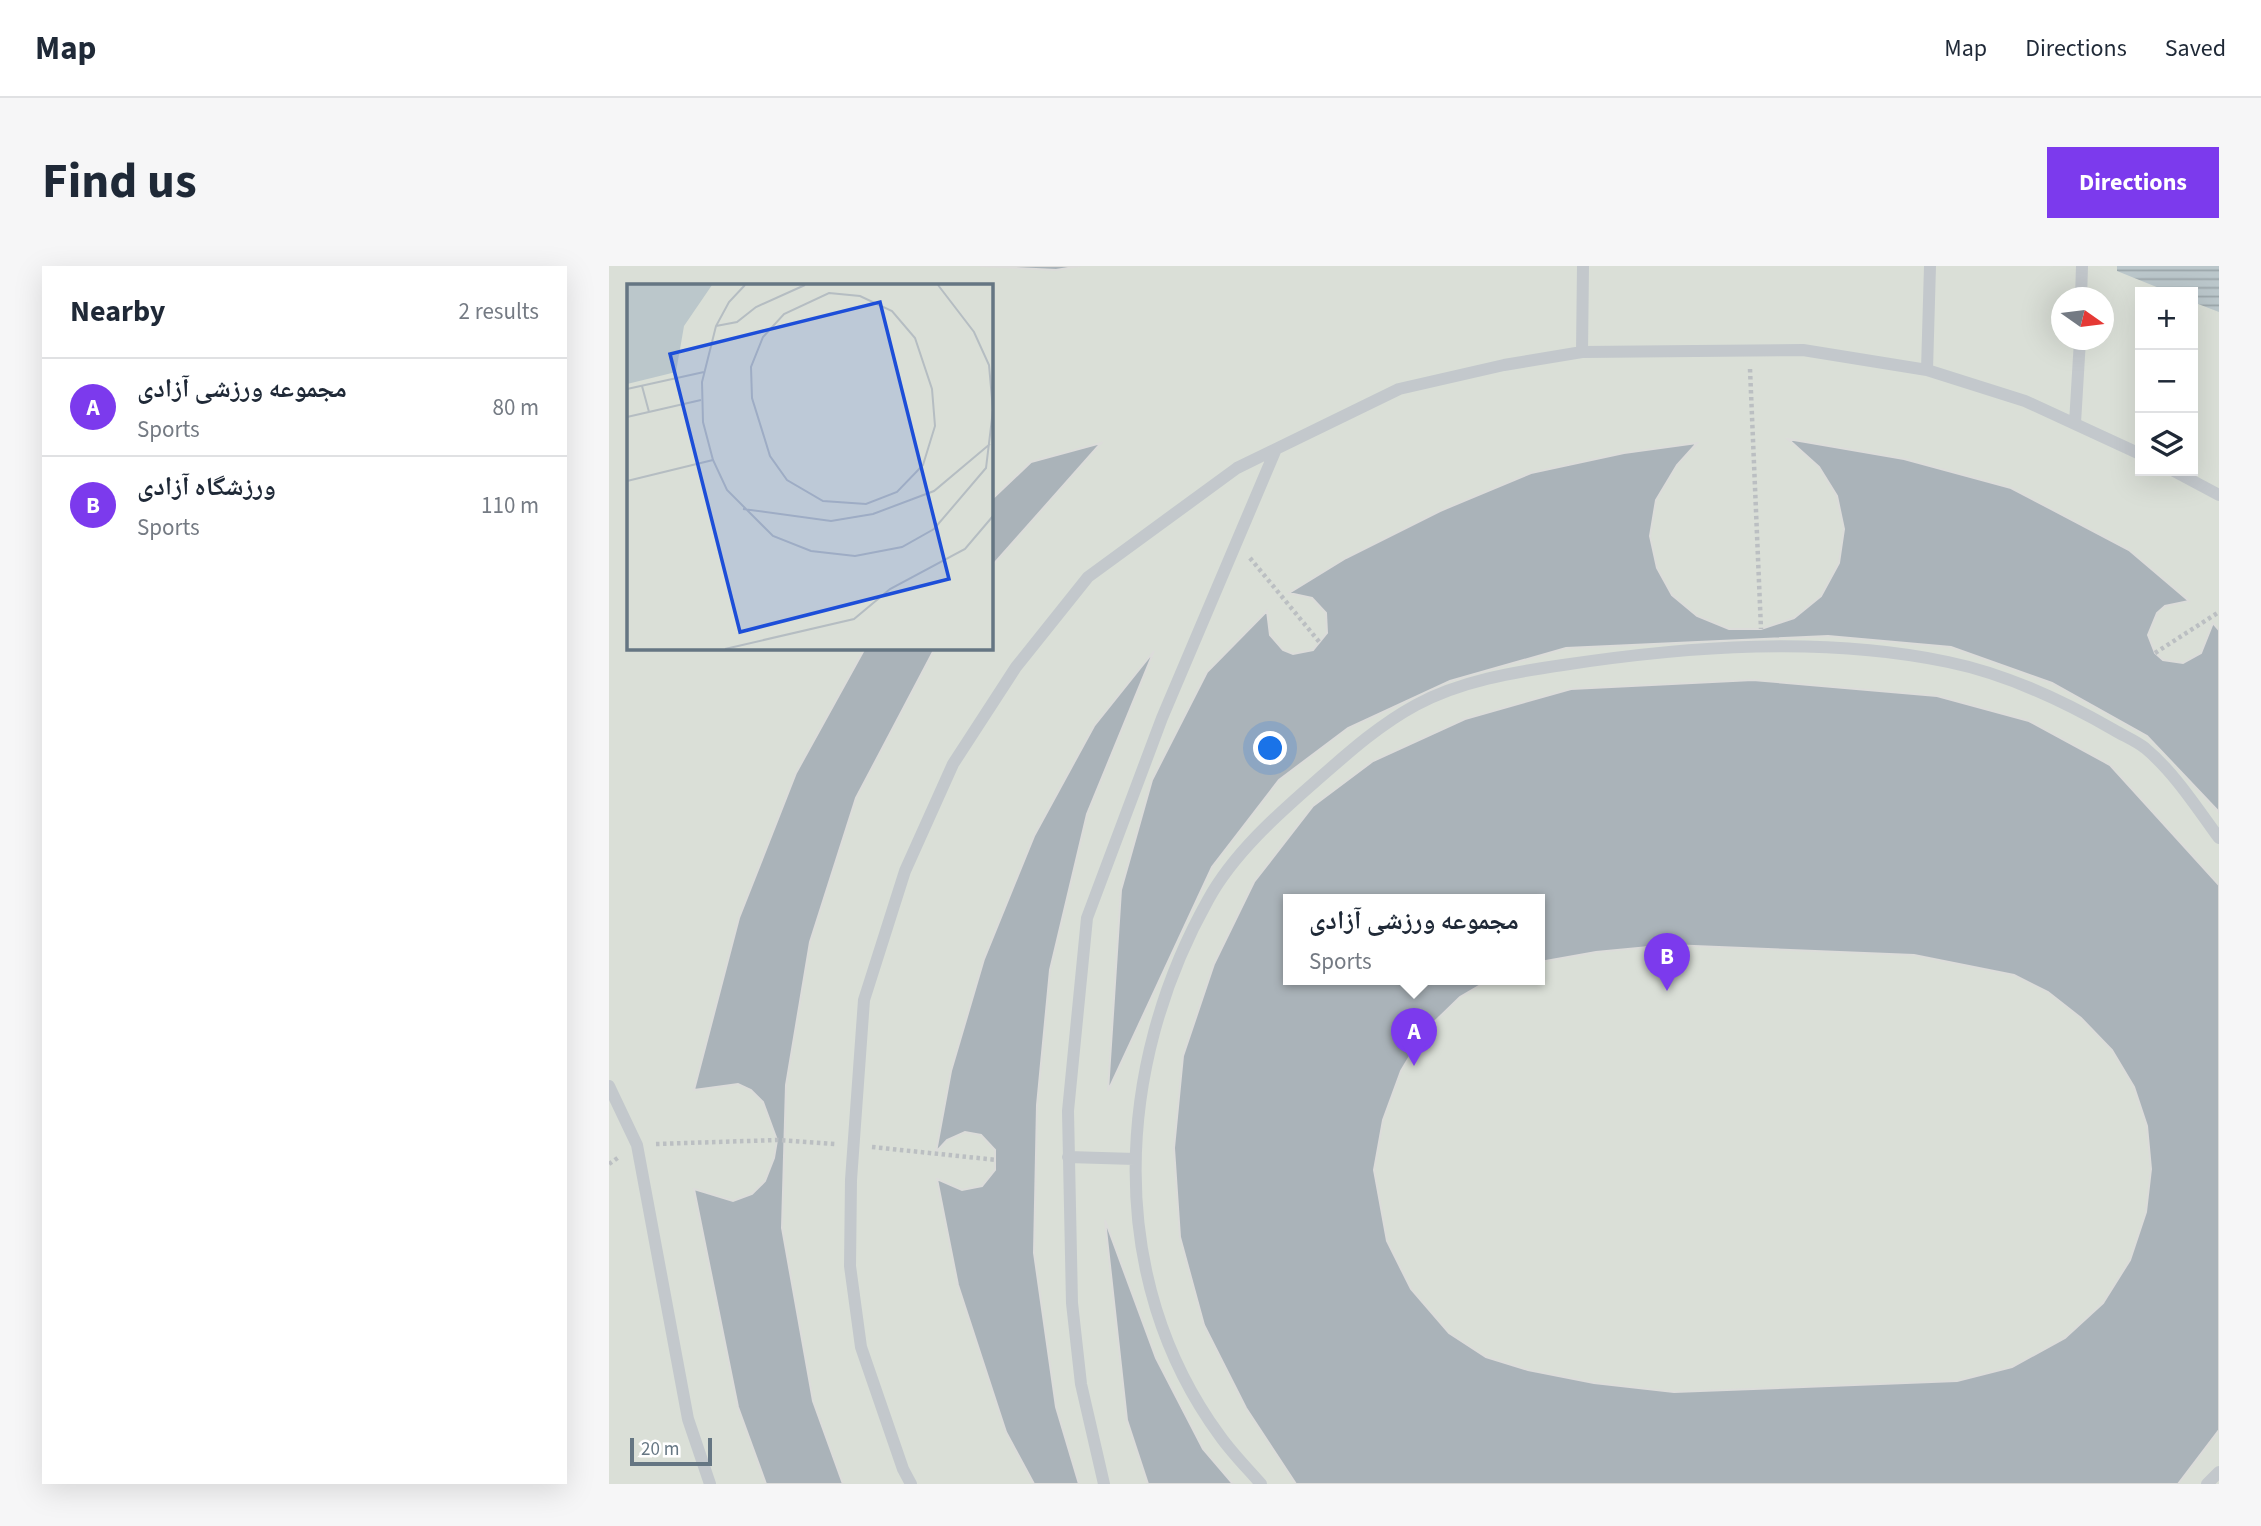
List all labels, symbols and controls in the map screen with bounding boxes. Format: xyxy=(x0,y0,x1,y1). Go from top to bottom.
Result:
text: Map xyxy=(35,25,96,72)
text: Map xyxy=(1944,31,1987,66)
text: Directions xyxy=(2025,31,2127,66)
text: Saved xyxy=(2165,31,2226,66)
text: Find us xyxy=(42,147,197,217)
button: Directions xyxy=(2047,147,2219,218)
inset map xyxy=(627,284,992,649)
north arrow xyxy=(2051,287,2114,350)
map controls xyxy=(2135,287,2198,476)
button: + xyxy=(2135,287,2198,350)
text: Nearby xyxy=(70,290,165,333)
text: 2 results xyxy=(459,295,539,328)
button: − xyxy=(2135,350,2198,413)
text: مجموعه ورزشی آزادی xyxy=(137,370,347,407)
text: A xyxy=(86,391,100,424)
text: 80 m xyxy=(492,391,539,424)
text: Sports xyxy=(137,413,200,446)
button: layers xyxy=(2135,413,2198,476)
text: ورزشگاه آزادی xyxy=(137,468,276,505)
text: B xyxy=(86,489,100,522)
text: 110 m xyxy=(481,489,539,522)
text: Sports xyxy=(137,511,200,544)
your location xyxy=(1253,731,1287,765)
popup xyxy=(1283,894,1545,985)
text: مجموعه ورزشی آزادی xyxy=(1309,902,1519,939)
pin: B xyxy=(1644,933,1690,991)
text: Sports xyxy=(1309,945,1372,978)
pin: A xyxy=(1391,1008,1437,1066)
scale bar xyxy=(630,1435,712,1467)
text: 20 m xyxy=(641,1436,679,1463)

